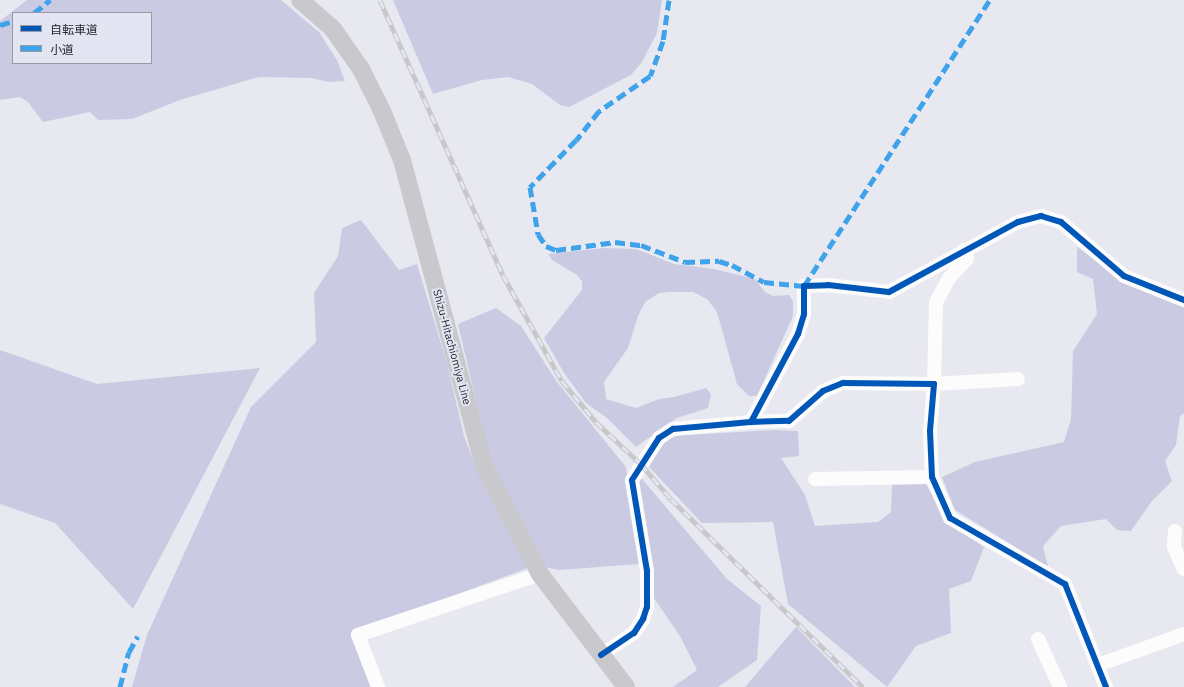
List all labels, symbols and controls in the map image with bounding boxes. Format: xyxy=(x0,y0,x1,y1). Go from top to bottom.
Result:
legend xyxy=(12,12,152,64)
text: 自転車道 xyxy=(50,22,98,37)
text: 小道 xyxy=(50,42,74,57)
street label: Shizu-Hitachiomiya Line xyxy=(430,288,474,406)

